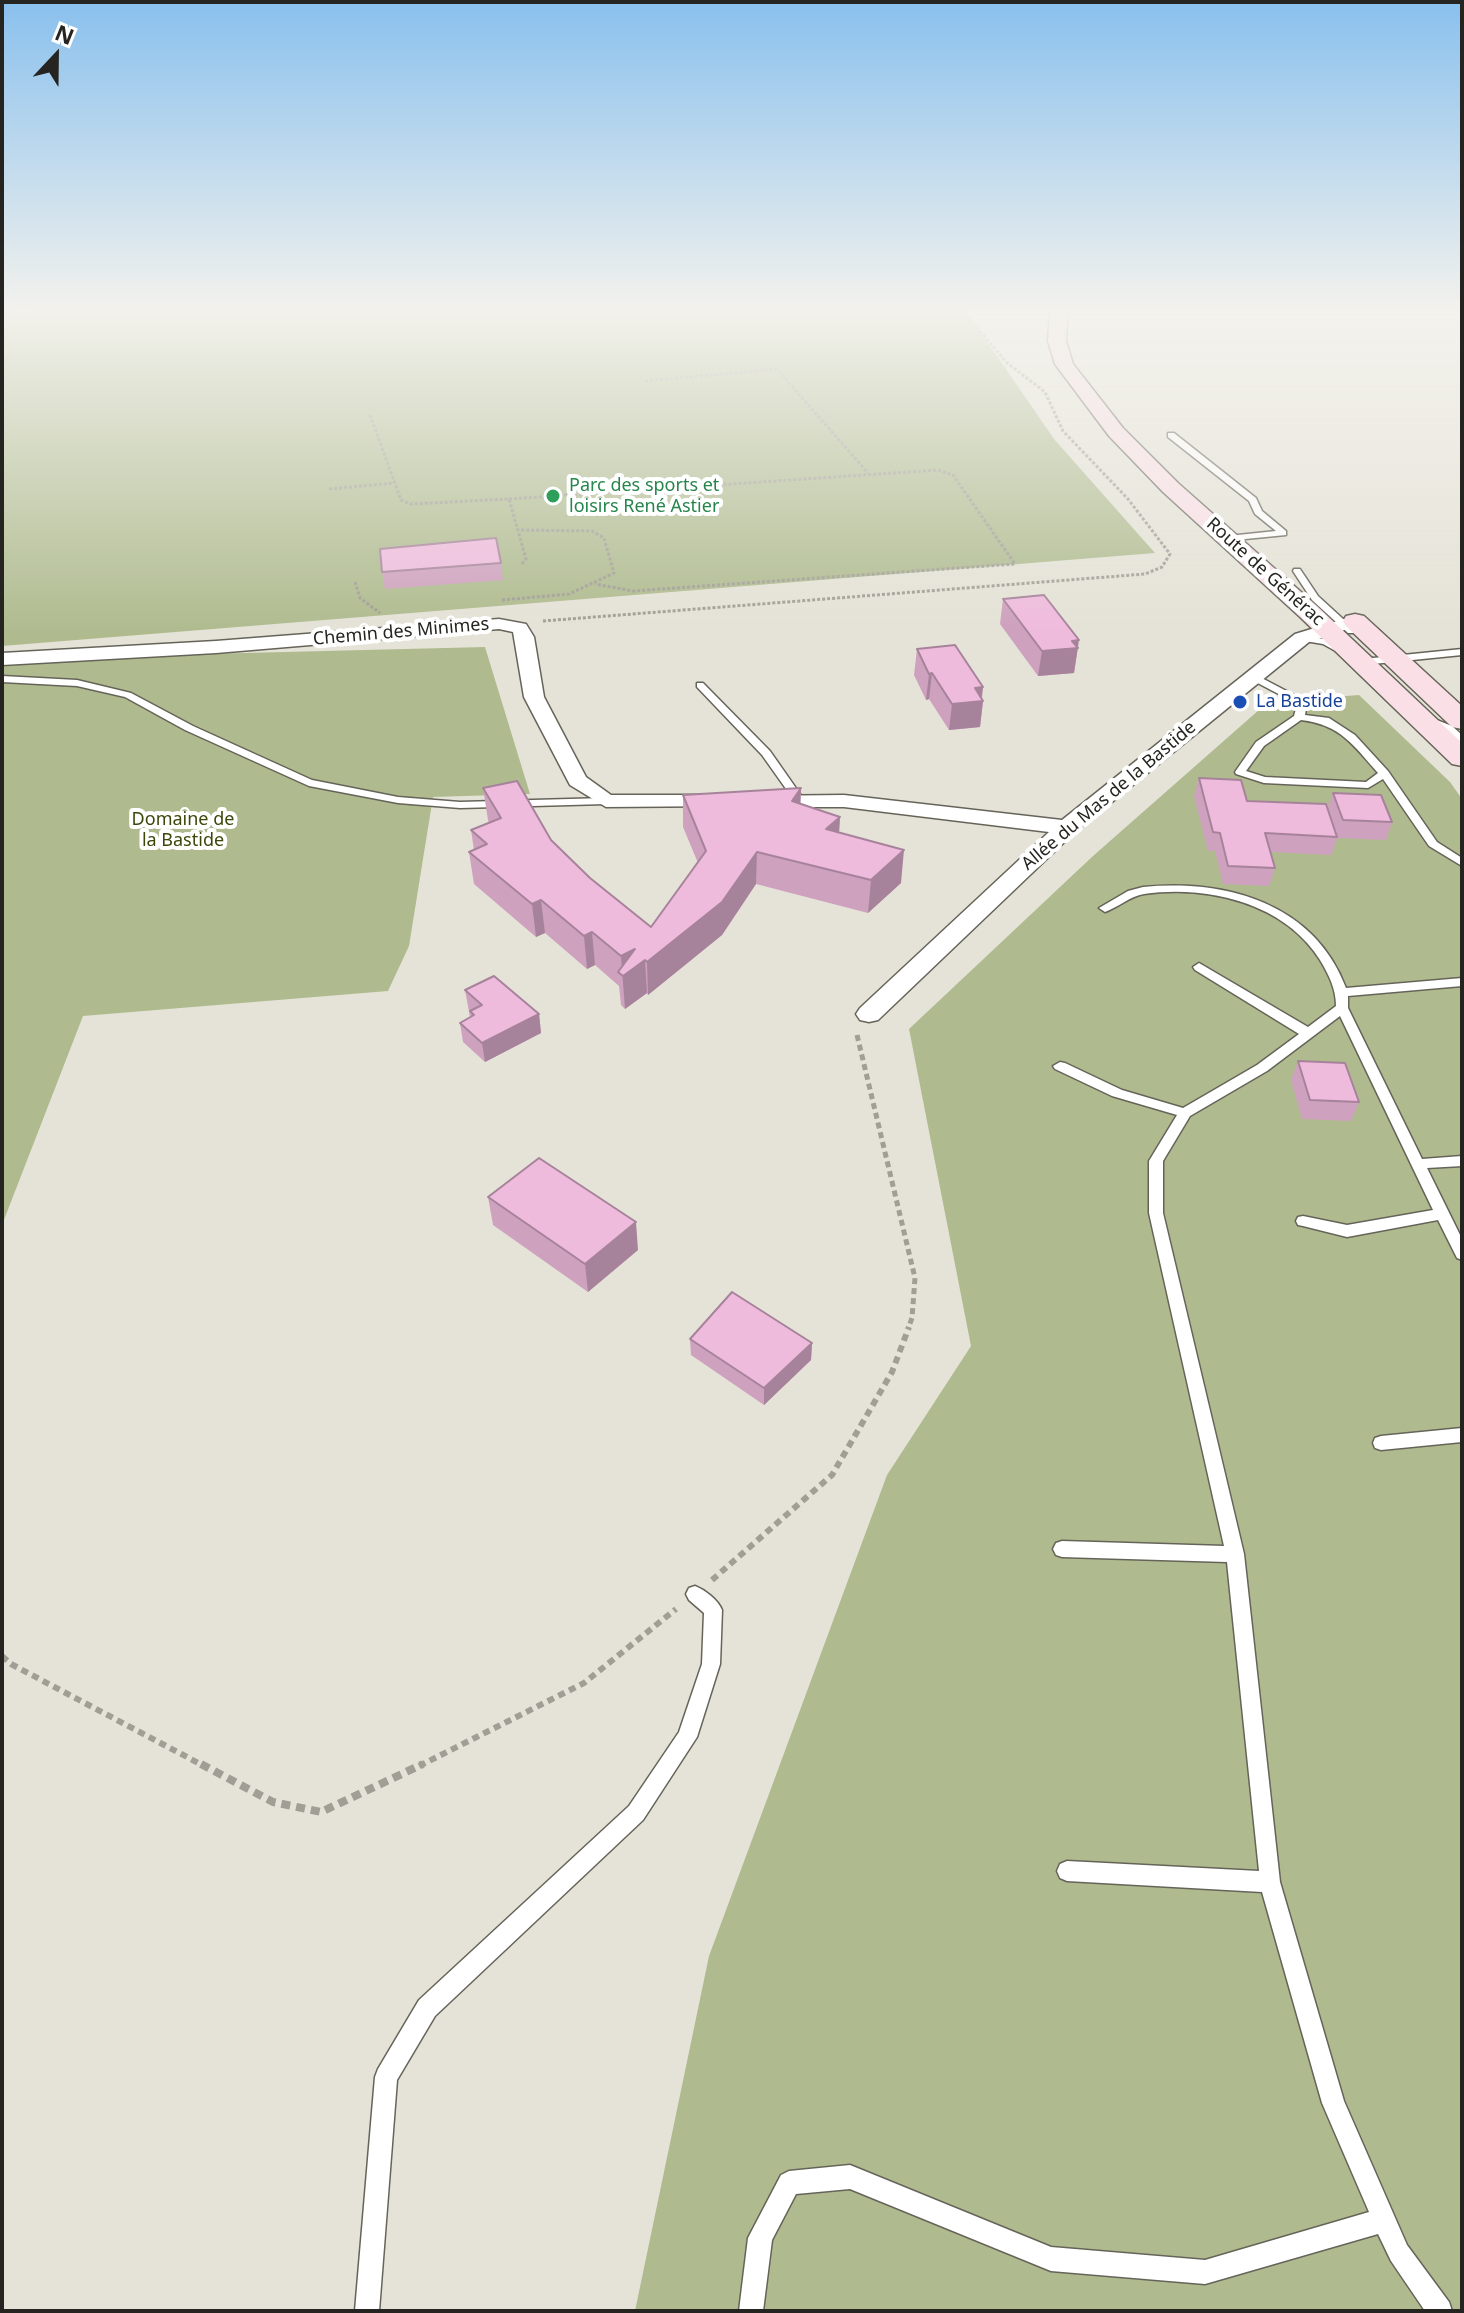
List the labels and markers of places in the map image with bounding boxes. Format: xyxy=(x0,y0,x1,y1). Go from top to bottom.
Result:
place label: Parc des sports et loisirs René Astier xyxy=(569,475,719,518)
marker: Parc des sports et loisirs René Astier xyxy=(544,487,562,505)
place label: La Bastide xyxy=(1256,691,1343,713)
marker: La Bastide xyxy=(1231,693,1249,711)

